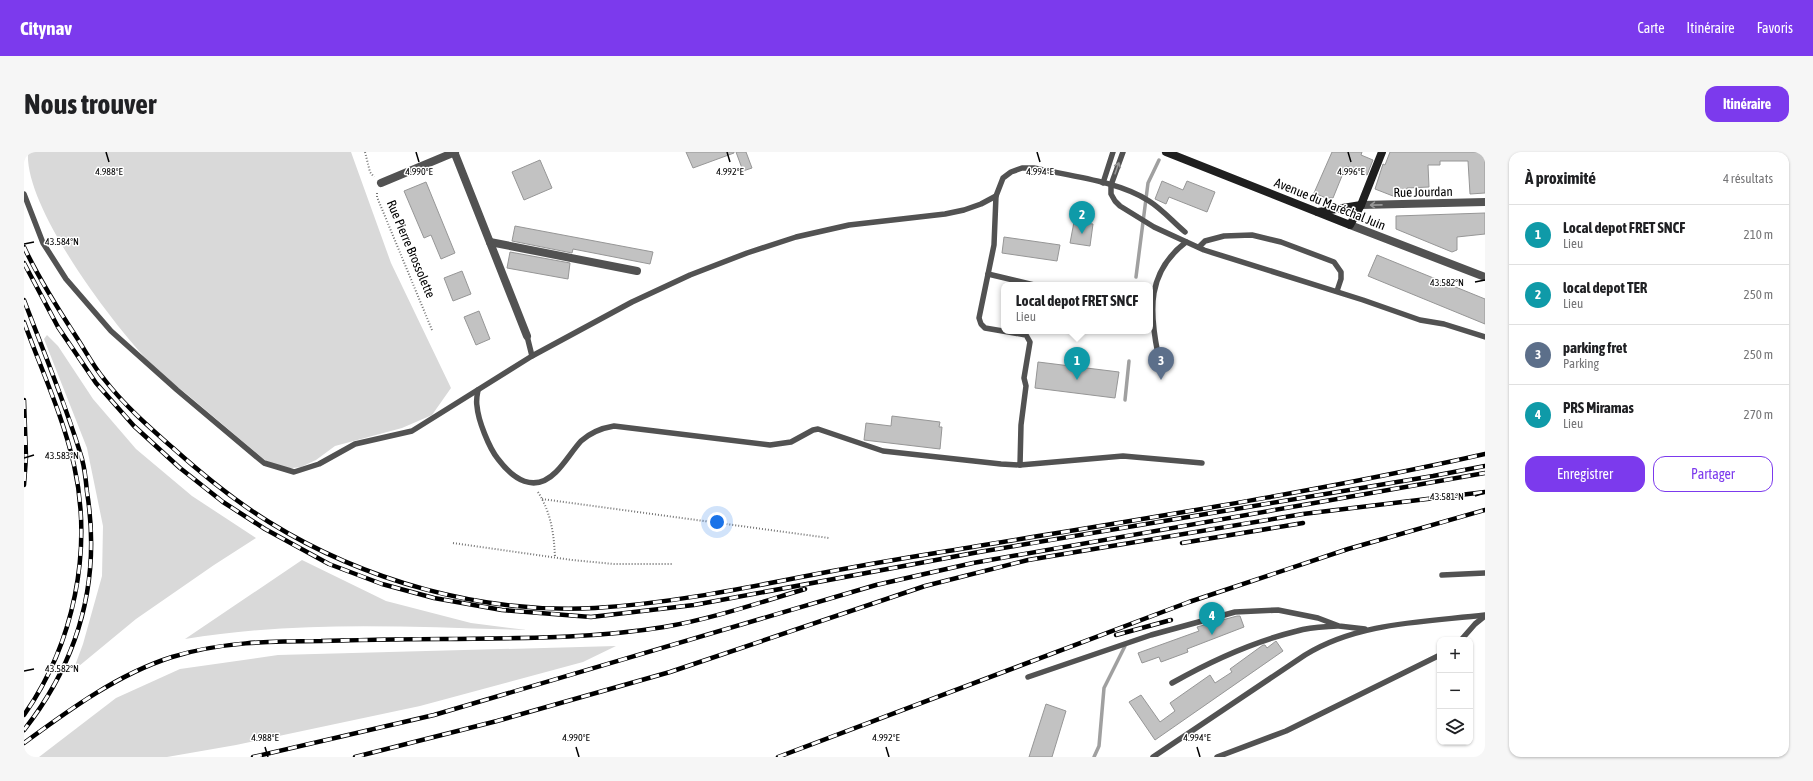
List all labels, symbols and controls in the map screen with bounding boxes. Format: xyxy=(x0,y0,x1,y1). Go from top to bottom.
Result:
text: Citynav xyxy=(20,17,72,39)
text: Carte xyxy=(1638,20,1665,36)
text: Itinéraire xyxy=(1687,20,1735,36)
text: Favoris xyxy=(1757,20,1793,36)
button: Itinéraire xyxy=(1705,86,1789,122)
text: Nous trouver xyxy=(24,88,156,120)
one-way arrow xyxy=(1113,163,1121,175)
text: 4.988°E xyxy=(95,166,124,177)
text: 4.990°E xyxy=(405,166,434,177)
text: 4.992°E xyxy=(716,166,745,177)
text: 4.994°E xyxy=(1026,166,1055,177)
text: 4.996°E xyxy=(1337,166,1366,177)
text: À proximité xyxy=(1525,168,1596,188)
text: 4 résultats xyxy=(1723,171,1773,186)
street label: Avenue du Maréchal Juin xyxy=(1272,175,1388,233)
street label: Rue Jourdan xyxy=(1393,184,1453,200)
street label: Rue Pierre Brossolette xyxy=(384,198,438,300)
pin: 2 xyxy=(1069,201,1095,234)
one-way arrow xyxy=(1370,201,1383,208)
text: Local depot FRET SNCF xyxy=(1563,219,1685,236)
text: 1 xyxy=(1535,227,1541,242)
text: 210 m xyxy=(1744,227,1773,242)
text: 43.584°N xyxy=(45,236,79,247)
text: Lieu xyxy=(1563,236,1583,251)
text: 43.582°N xyxy=(1430,277,1464,288)
text: local depot TER xyxy=(1563,279,1647,296)
popup xyxy=(1001,282,1153,334)
text: 2 xyxy=(1535,287,1541,302)
text: 250 m xyxy=(1744,287,1773,302)
text: Local depot FRET SNCF xyxy=(1016,292,1138,309)
text: Lieu xyxy=(1563,296,1583,311)
text: Lieu xyxy=(1016,309,1036,324)
text: parking fret xyxy=(1563,339,1627,356)
pin: 1 xyxy=(1064,347,1090,380)
pin: 3 xyxy=(1148,347,1174,380)
text: 3 xyxy=(1535,347,1541,362)
text: 250 m xyxy=(1744,347,1773,362)
text: Parking xyxy=(1563,356,1599,371)
text: PRS Miramas xyxy=(1563,399,1634,416)
text: 4 xyxy=(1535,407,1541,422)
text: 270 m xyxy=(1744,407,1773,422)
text: Lieu xyxy=(1563,416,1583,431)
text: 43.583°N xyxy=(45,450,79,461)
button: Enregistrer xyxy=(1525,456,1645,492)
button: Partager xyxy=(1653,456,1773,492)
text: 43.581°N xyxy=(1430,491,1464,502)
your location xyxy=(707,512,727,532)
pin: 4 xyxy=(1199,602,1225,635)
map controls xyxy=(1437,637,1473,745)
button: + xyxy=(1437,637,1473,673)
text: 43.582°N xyxy=(45,663,79,674)
button: − xyxy=(1437,673,1473,709)
button: layers xyxy=(1437,709,1473,745)
text: 4.988°E xyxy=(251,732,280,743)
text: 4.990°E xyxy=(562,732,591,743)
text: 4.992°E xyxy=(872,732,901,743)
text: 4.994°E xyxy=(1183,732,1212,743)

